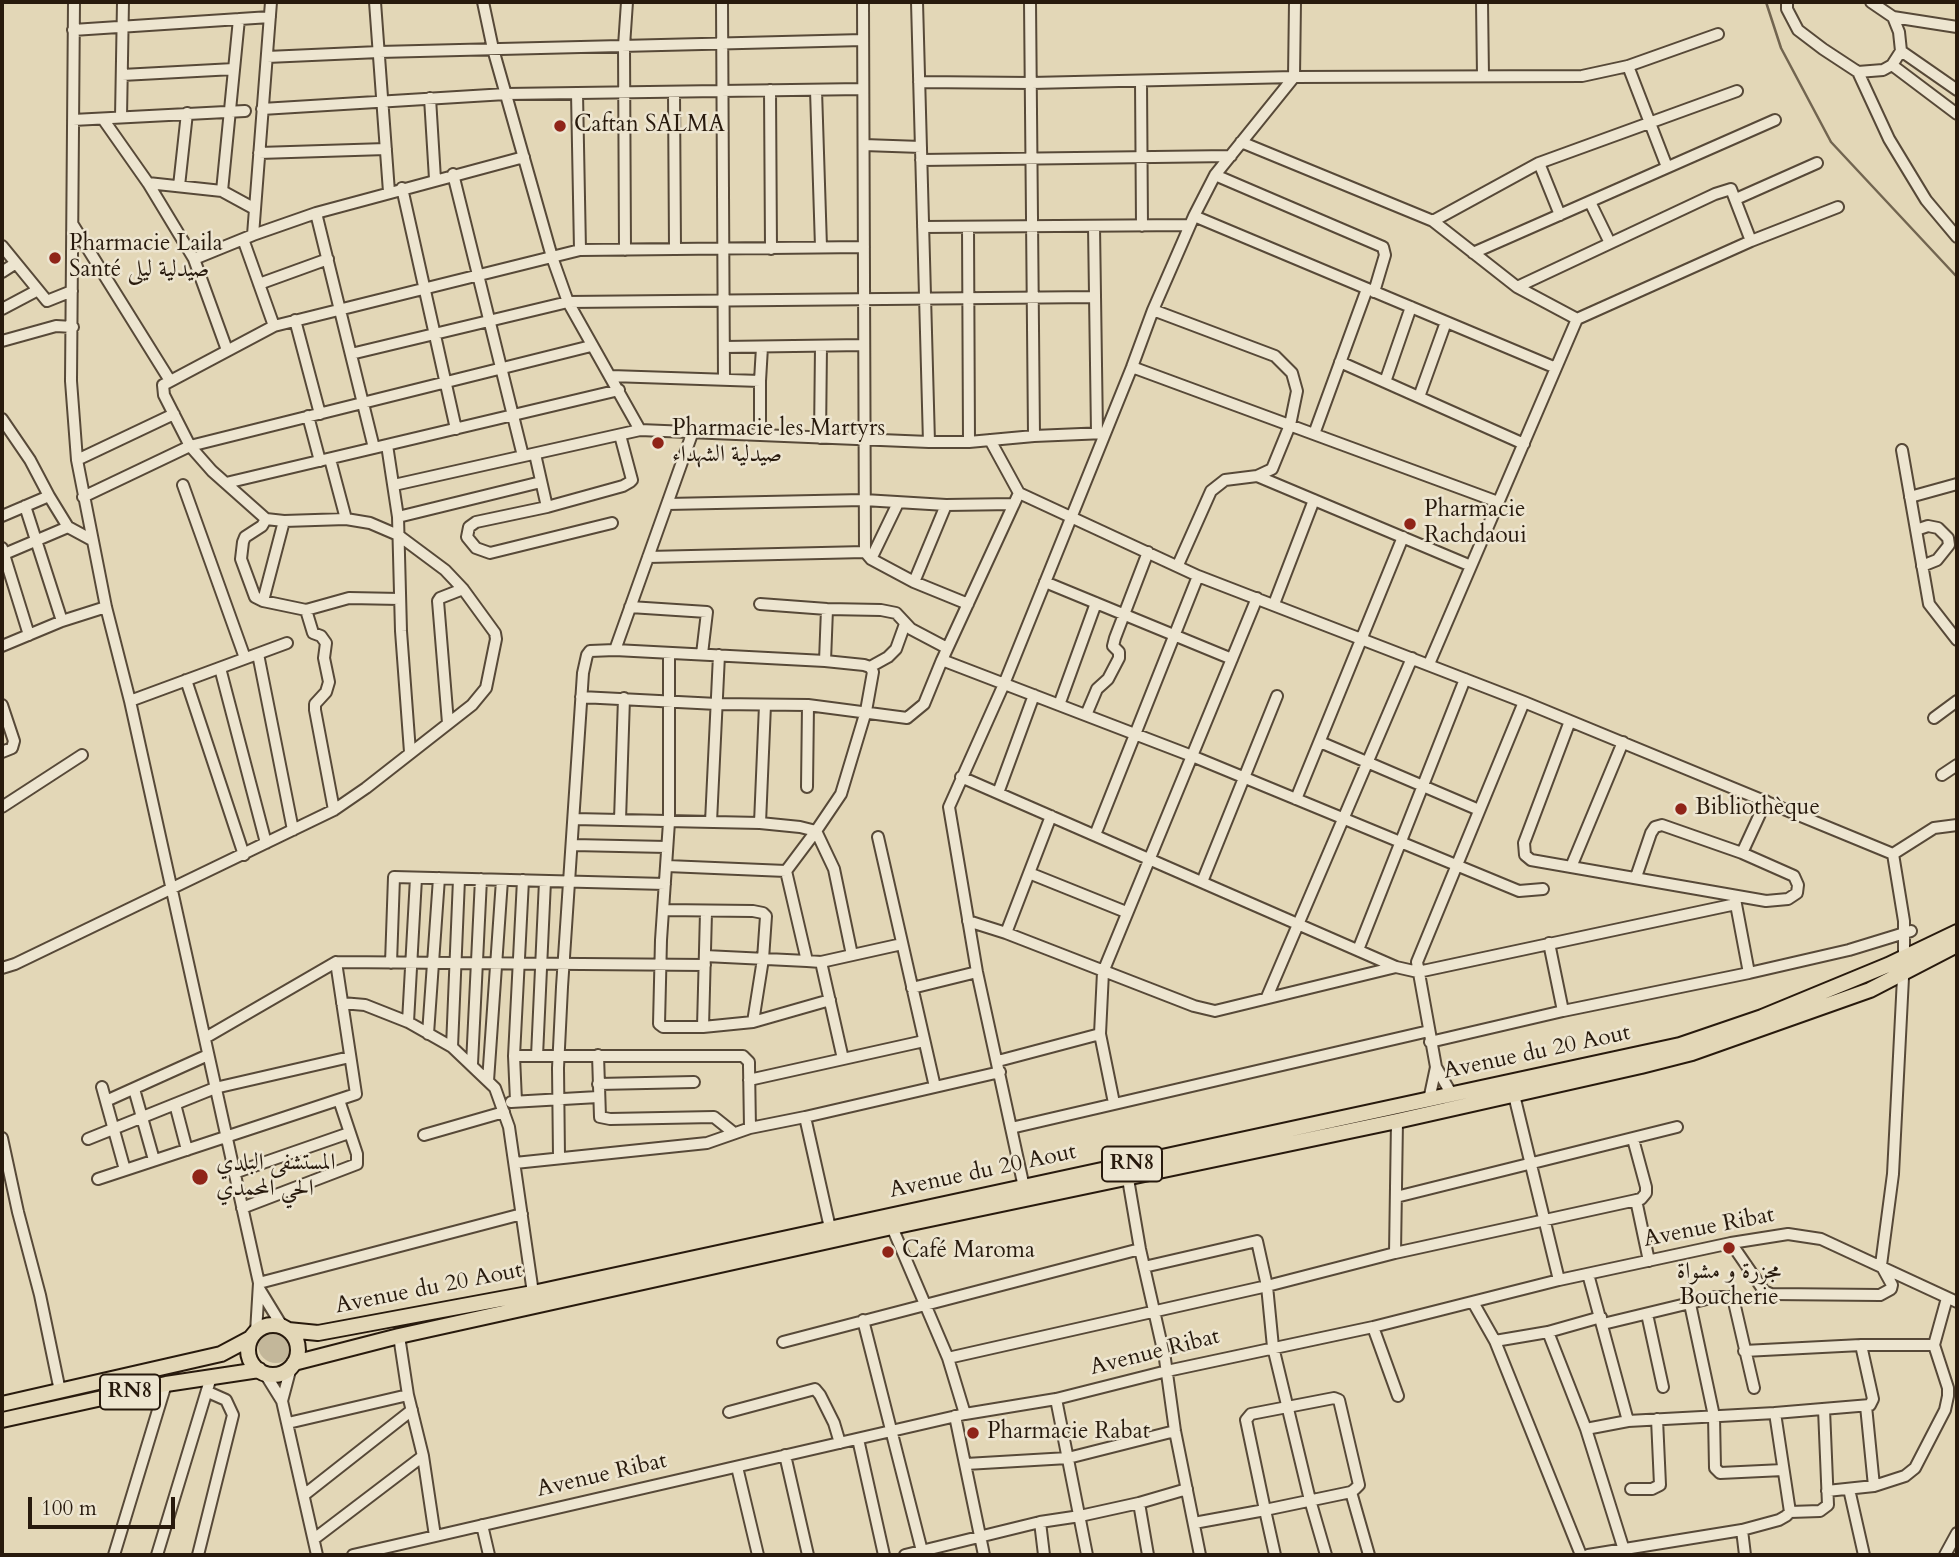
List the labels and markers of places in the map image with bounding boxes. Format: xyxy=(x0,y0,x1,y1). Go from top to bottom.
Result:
place label: Caftan SALMA xyxy=(574,112,725,140)
marker: Caftan SALMA xyxy=(552,118,568,134)
place label: Pharmacie Laila Santé صيدلية ليلى xyxy=(69,231,223,285)
marker: Pharmacie Laila Santé صيدلية ليلى xyxy=(47,250,63,266)
place label: Pharmacie les Martyrs صيدلية الشهداء xyxy=(672,416,885,470)
marker: Pharmacie les Martyrs صيدلية الشهداء xyxy=(650,435,666,451)
place label: Pharmacie Rachdaoui xyxy=(1424,497,1527,551)
marker: Pharmacie Rachdaoui xyxy=(1402,516,1418,532)
place label: Bibliothèque xyxy=(1695,795,1820,823)
marker: Bibliothèque xyxy=(1673,801,1689,817)
place label: المستشفى البلدي الحي المحمدي xyxy=(216,1150,336,1204)
marker: المستشفى البلدي الحي المحمدي xyxy=(190,1167,210,1187)
place label: Café Maroma xyxy=(902,1238,1035,1266)
marker: مجزرة و مشواة Boucherie xyxy=(1721,1240,1737,1256)
marker: Café Maroma xyxy=(880,1244,896,1260)
place label: مجزرة و مشواة Boucherie xyxy=(1677,1259,1781,1313)
place label: Pharmacie Rabat xyxy=(987,1419,1150,1447)
marker: Pharmacie Rabat xyxy=(965,1425,981,1441)

